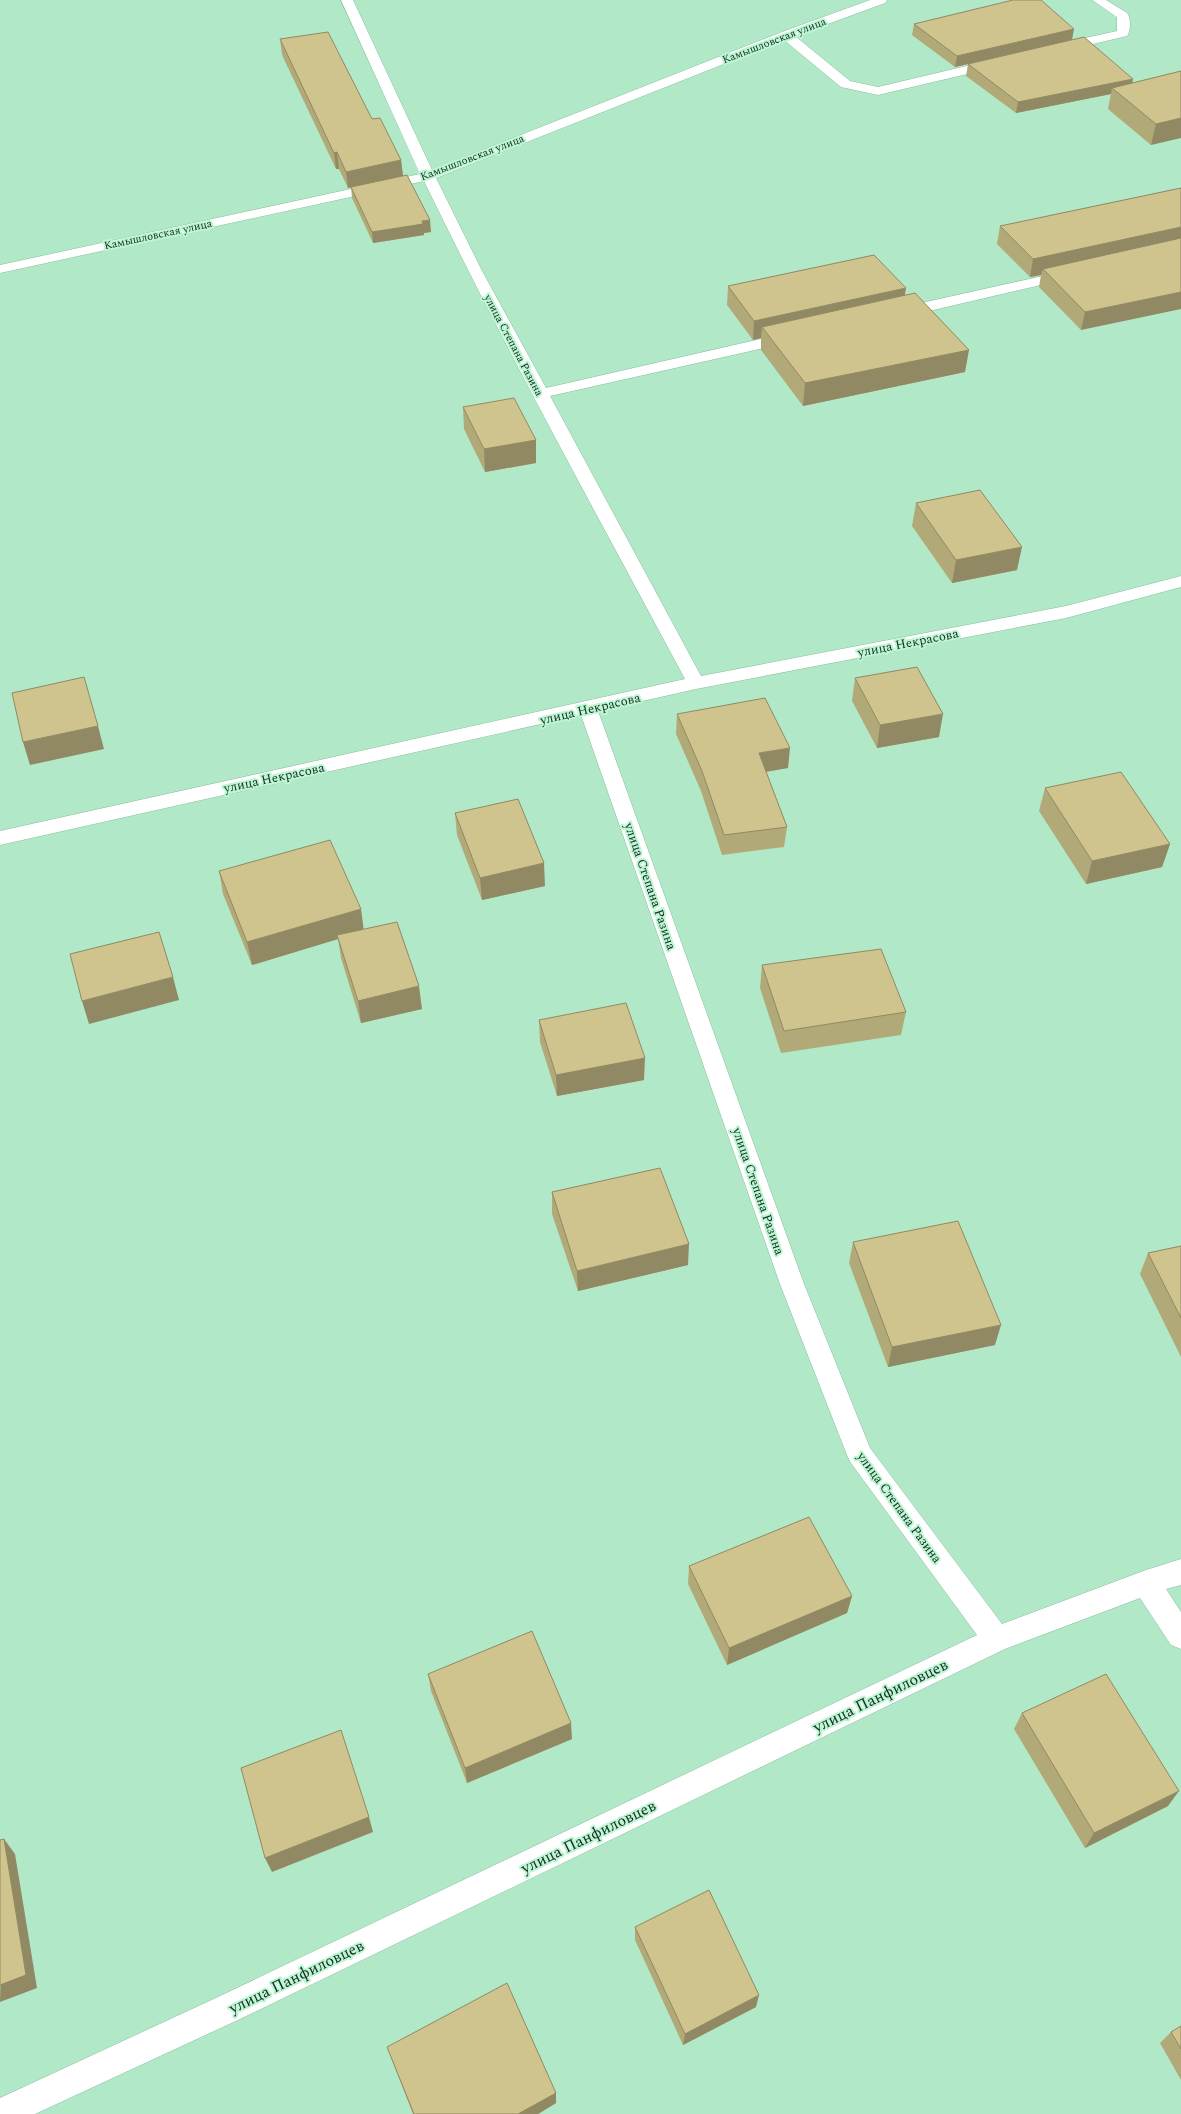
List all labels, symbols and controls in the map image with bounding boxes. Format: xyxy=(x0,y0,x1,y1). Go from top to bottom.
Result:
street label: Камышловская улица xyxy=(720,13,829,68)
street label: Камышловская улица xyxy=(418,130,527,185)
street label: Камышловская улица xyxy=(103,215,214,254)
street label: улица Степана Разина xyxy=(479,290,548,400)
street label: улица Некрасова xyxy=(855,623,961,663)
street label: улица Некрасова xyxy=(537,688,643,730)
street label: улица Некрасова xyxy=(221,757,327,799)
street label: улица Степана Разина xyxy=(619,819,681,953)
street label: улица Степана Разина xyxy=(727,1124,789,1258)
street label: улица Степана Разина xyxy=(851,1447,947,1568)
street label: улица Панфиловцев xyxy=(808,1653,952,1739)
street label: улица Панфиловцев xyxy=(516,1794,660,1880)
street label: улица Панфиловцев xyxy=(224,1934,368,2020)

